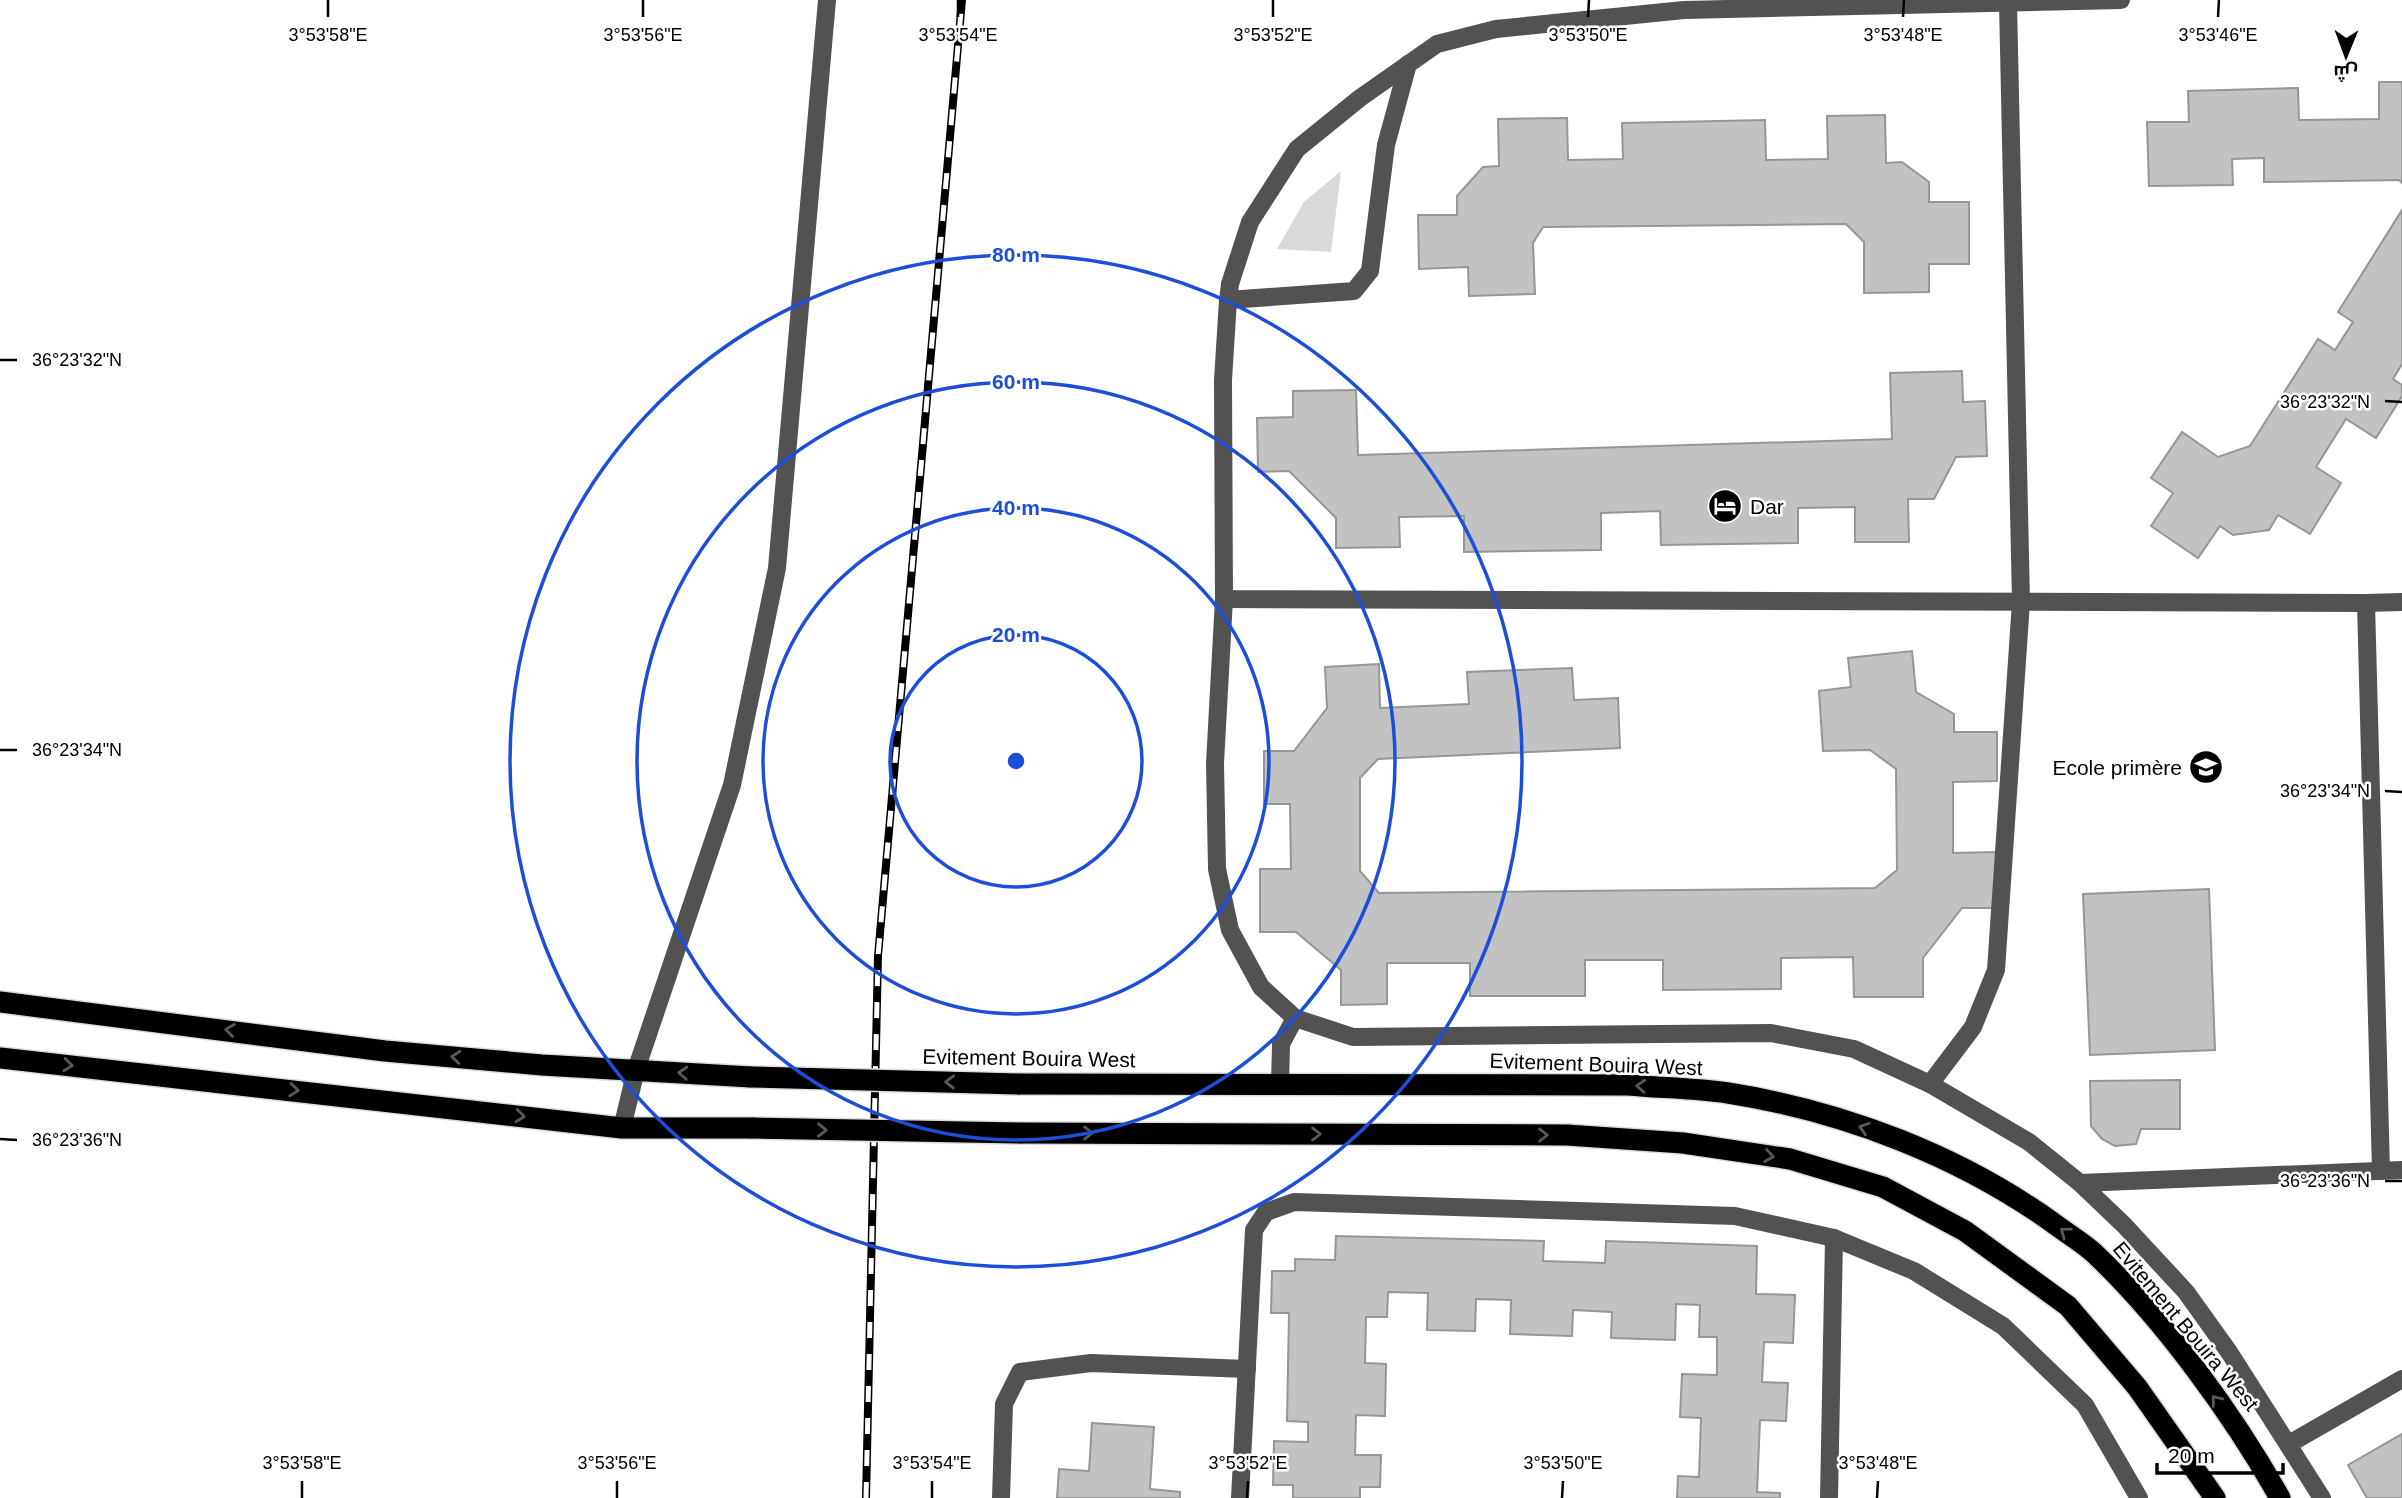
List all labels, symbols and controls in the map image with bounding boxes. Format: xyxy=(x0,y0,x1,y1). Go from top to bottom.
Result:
north arrow xyxy=(2311,21,2381,91)
text: 3°53'58"E xyxy=(288,25,368,45)
text: 3°53'56"E xyxy=(603,25,683,45)
text: 3°53'54"E xyxy=(918,25,998,45)
text: 3°53'52"E xyxy=(1233,25,1313,45)
text: 3°53'50"E xyxy=(1548,25,1628,45)
text: 3°53'48"E xyxy=(1863,25,1943,45)
text: 3°53'46"E xyxy=(2178,25,2258,45)
text: ش xyxy=(2333,61,2358,83)
text: 80 m xyxy=(992,243,1040,266)
text: 36°23'32"N xyxy=(32,350,122,370)
text: 60 m xyxy=(992,370,1040,393)
text: 36°23'32"N xyxy=(2280,392,2370,412)
hotel icon: Dar xyxy=(1706,487,1744,525)
place label: Dar xyxy=(1750,495,1784,518)
text: 40 m xyxy=(992,496,1040,519)
text: 20 m xyxy=(992,623,1040,646)
text: 36°23'34"N xyxy=(32,740,122,760)
school or university icon: Ecole primère xyxy=(2187,748,2225,786)
centre of rings xyxy=(1004,749,1028,773)
place label: Ecole primère xyxy=(2052,756,2182,779)
text: 36°23'34"N xyxy=(2280,781,2370,801)
one-way arrow xyxy=(224,1023,236,1038)
street label: Evitement Bouira West xyxy=(922,1045,1136,1071)
street label: Evitement Bouira West xyxy=(1489,1049,1703,1079)
one-way arrow xyxy=(450,1050,461,1065)
one-way arrow xyxy=(63,1057,74,1072)
one-way arrow xyxy=(677,1066,688,1081)
one-way arrow xyxy=(944,1075,955,1090)
one-way arrow xyxy=(1635,1079,1646,1094)
one-way arrow xyxy=(288,1083,300,1098)
one-way arrow xyxy=(515,1108,526,1123)
one-way arrow xyxy=(816,1122,827,1137)
one-way arrow xyxy=(1858,1122,1870,1136)
one-way arrow xyxy=(1083,1125,1094,1141)
one-way arrow xyxy=(1311,1126,1321,1142)
one-way arrow xyxy=(1538,1127,1549,1143)
text: 36°23'36"N xyxy=(32,1130,122,1150)
one-way arrow xyxy=(1763,1148,1775,1163)
text: 36°23'36"N xyxy=(2280,1171,2370,1191)
one-way arrow xyxy=(2060,1228,2073,1240)
street label: Evitement Bouira West xyxy=(2109,1237,2263,1415)
one-way arrow xyxy=(2212,1395,2225,1408)
scale bar xyxy=(2157,1432,2283,1476)
text: 20 m xyxy=(2168,1444,2215,1467)
text: 3°53'58"E xyxy=(262,1453,342,1473)
text: 3°53'56"E xyxy=(577,1453,657,1473)
text: 3°53'54"E xyxy=(892,1453,972,1473)
text: 3°53'52"E xyxy=(1208,1453,1288,1473)
text: 3°53'50"E xyxy=(1523,1453,1603,1473)
text: 3°53'48"E xyxy=(1838,1453,1918,1473)

